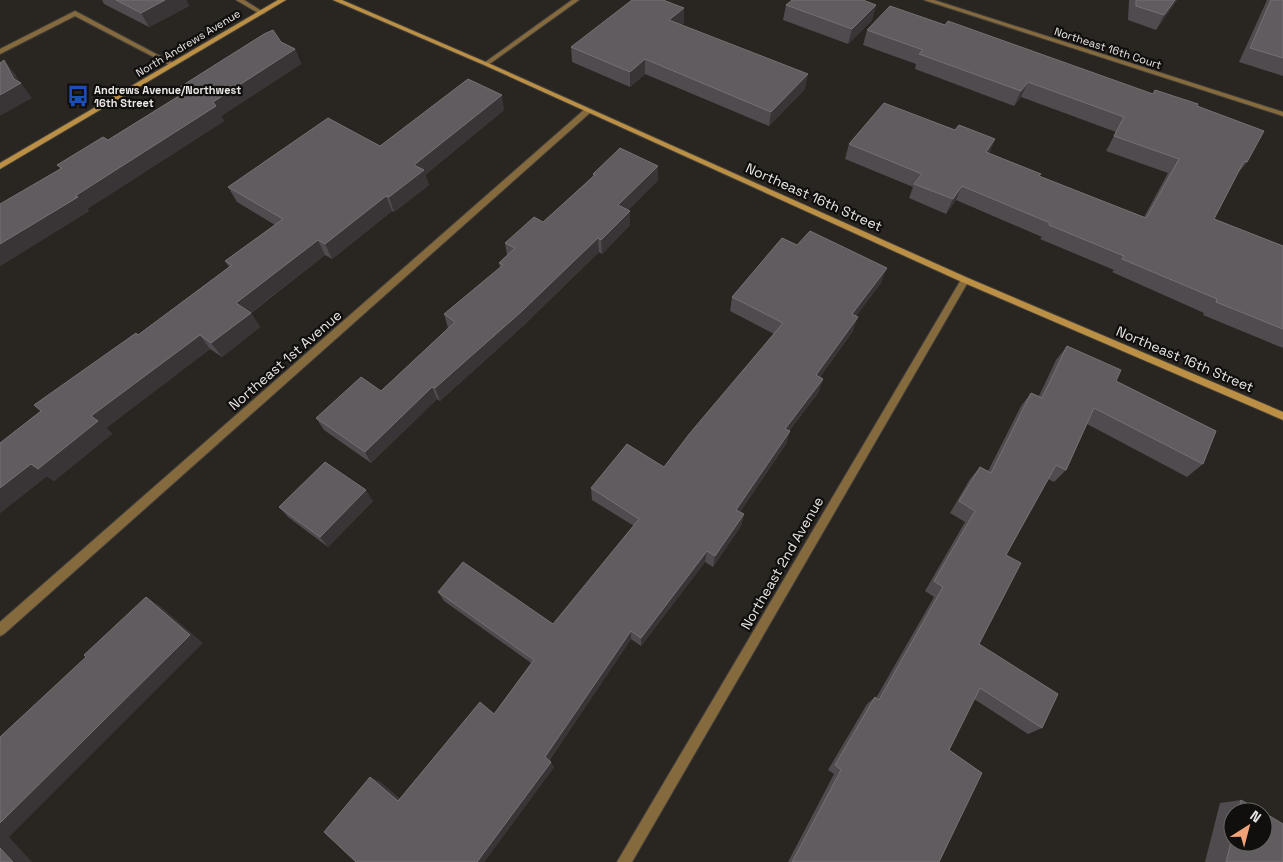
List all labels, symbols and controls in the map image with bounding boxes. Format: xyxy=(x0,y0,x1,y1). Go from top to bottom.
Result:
street label: North Andrews Avenue xyxy=(133,6,243,80)
street label: Northeast 16th Court xyxy=(1052,24,1164,72)
bus stop icon: Andrews Avenue/Northwest 16th Street xyxy=(65,83,91,109)
place label: Andrews Avenue/Northwest 16th Street xyxy=(94,83,241,110)
street label: Northeast 16th Street xyxy=(743,159,885,235)
street label: Northeast 1st Avenue xyxy=(225,306,345,414)
street label: Northeast 16th Street xyxy=(1114,322,1256,396)
street label: Northeast 2nd Avenue xyxy=(737,493,827,633)
north arrow xyxy=(1223,802,1273,852)
text: N xyxy=(1247,806,1265,827)

